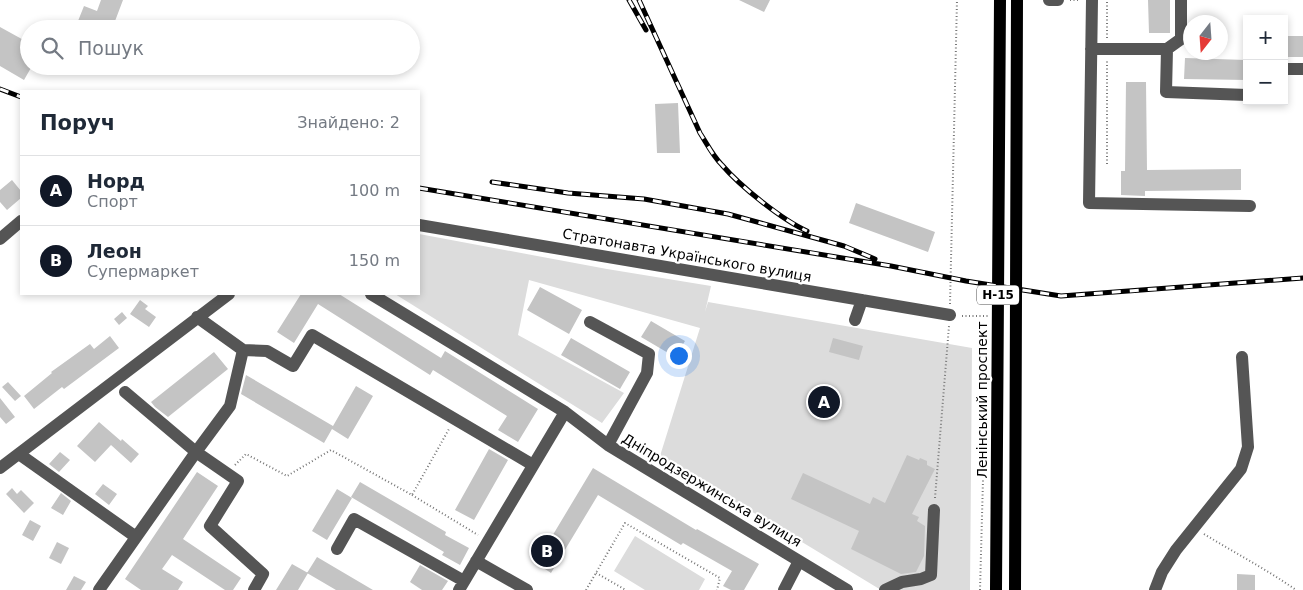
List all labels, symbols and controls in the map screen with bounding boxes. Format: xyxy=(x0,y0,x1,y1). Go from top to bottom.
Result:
north arrow xyxy=(1183,15,1228,60)
map controls xyxy=(1243,15,1288,105)
button: + xyxy=(1243,15,1288,60)
search box xyxy=(20,20,420,75)
icon: search xyxy=(38,34,66,62)
text: Пошук xyxy=(78,37,144,59)
button: − xyxy=(1243,60,1288,105)
text: Поруч xyxy=(40,111,115,135)
text: Знайдено: 2 xyxy=(297,113,400,132)
text: Норд xyxy=(87,170,145,192)
text: A xyxy=(50,181,62,200)
text: 100 m xyxy=(349,181,400,200)
text: Спорт xyxy=(87,192,138,211)
street label: Стратонавта Українського вулиця xyxy=(561,225,813,285)
text: Леон xyxy=(87,240,142,262)
text: B xyxy=(50,251,62,270)
text: 150 m xyxy=(349,251,400,270)
text: Супермаркет xyxy=(87,262,199,281)
road number: Н-15 xyxy=(977,286,1019,304)
street label: Ленінський проспект xyxy=(974,321,990,479)
your location xyxy=(666,343,692,369)
pin: A xyxy=(808,383,840,421)
street label: Дніпродзержинська вулиця xyxy=(620,430,804,550)
pin: B xyxy=(531,532,563,570)

